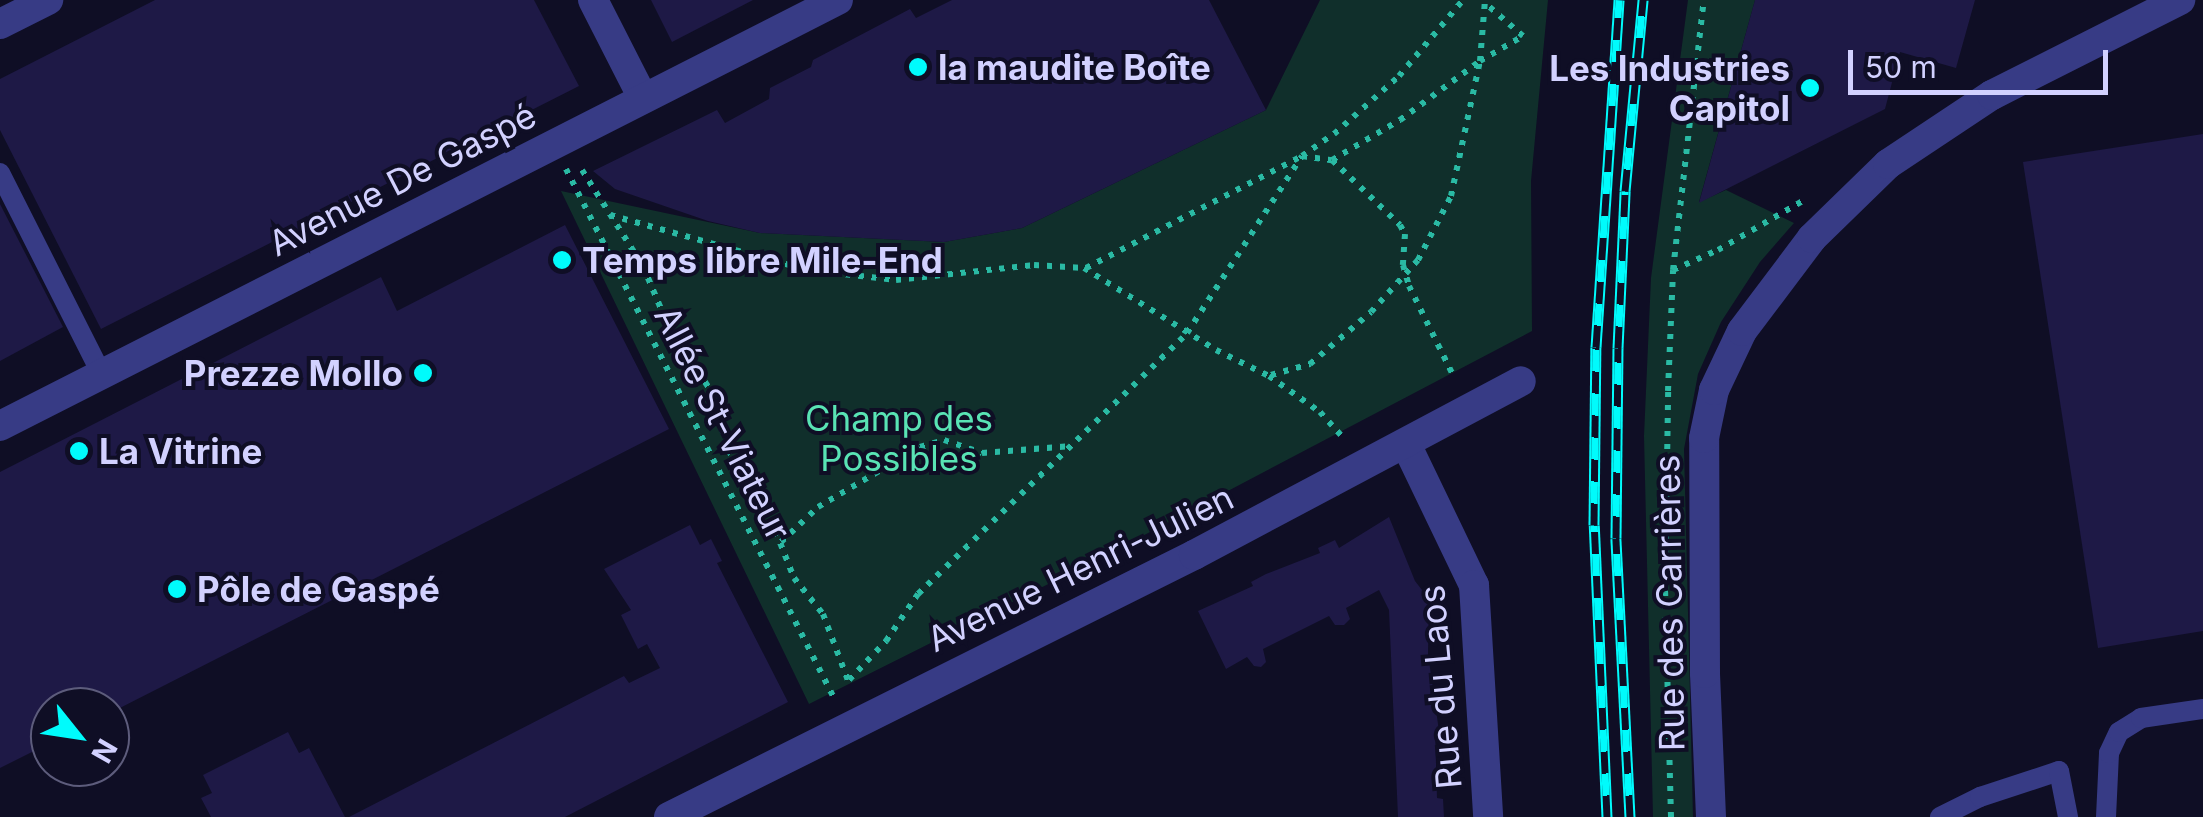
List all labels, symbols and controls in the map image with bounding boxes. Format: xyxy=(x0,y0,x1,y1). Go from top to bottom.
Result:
scale bar xyxy=(1853,30,2113,92)
place label: la maudite Boîte xyxy=(938,46,1211,88)
place label: Les Industries Capitol xyxy=(1549,47,1790,129)
text: 50 m xyxy=(1865,49,1937,85)
marker: la maudite Boîte xyxy=(907,56,929,78)
marker: Les Industries Capitol xyxy=(1799,77,1821,99)
street label: Avenue De Gaspé xyxy=(261,93,543,265)
place label: Temps libre Mile-End xyxy=(582,239,943,281)
marker: Temps libre Mile-End xyxy=(551,249,573,271)
street label: Allée St-Viateur xyxy=(646,299,800,547)
place label: Prezze Mollo xyxy=(184,352,403,394)
marker: Prezze Mollo xyxy=(412,362,434,384)
park label: Champ des Possibles xyxy=(805,397,993,479)
place label: La Vitrine xyxy=(99,430,262,472)
marker: La Vitrine xyxy=(68,440,90,462)
street label: Rue des Carrières xyxy=(1645,454,1693,752)
street label: Avenue Henri-Julien xyxy=(920,476,1240,660)
place label: Pôle de Gaspé xyxy=(197,568,440,610)
marker: Pôle de Gaspé xyxy=(166,578,188,600)
street label: Rue du Laos xyxy=(1410,583,1470,791)
north arrow xyxy=(30,687,130,787)
text: N xyxy=(84,733,124,769)

